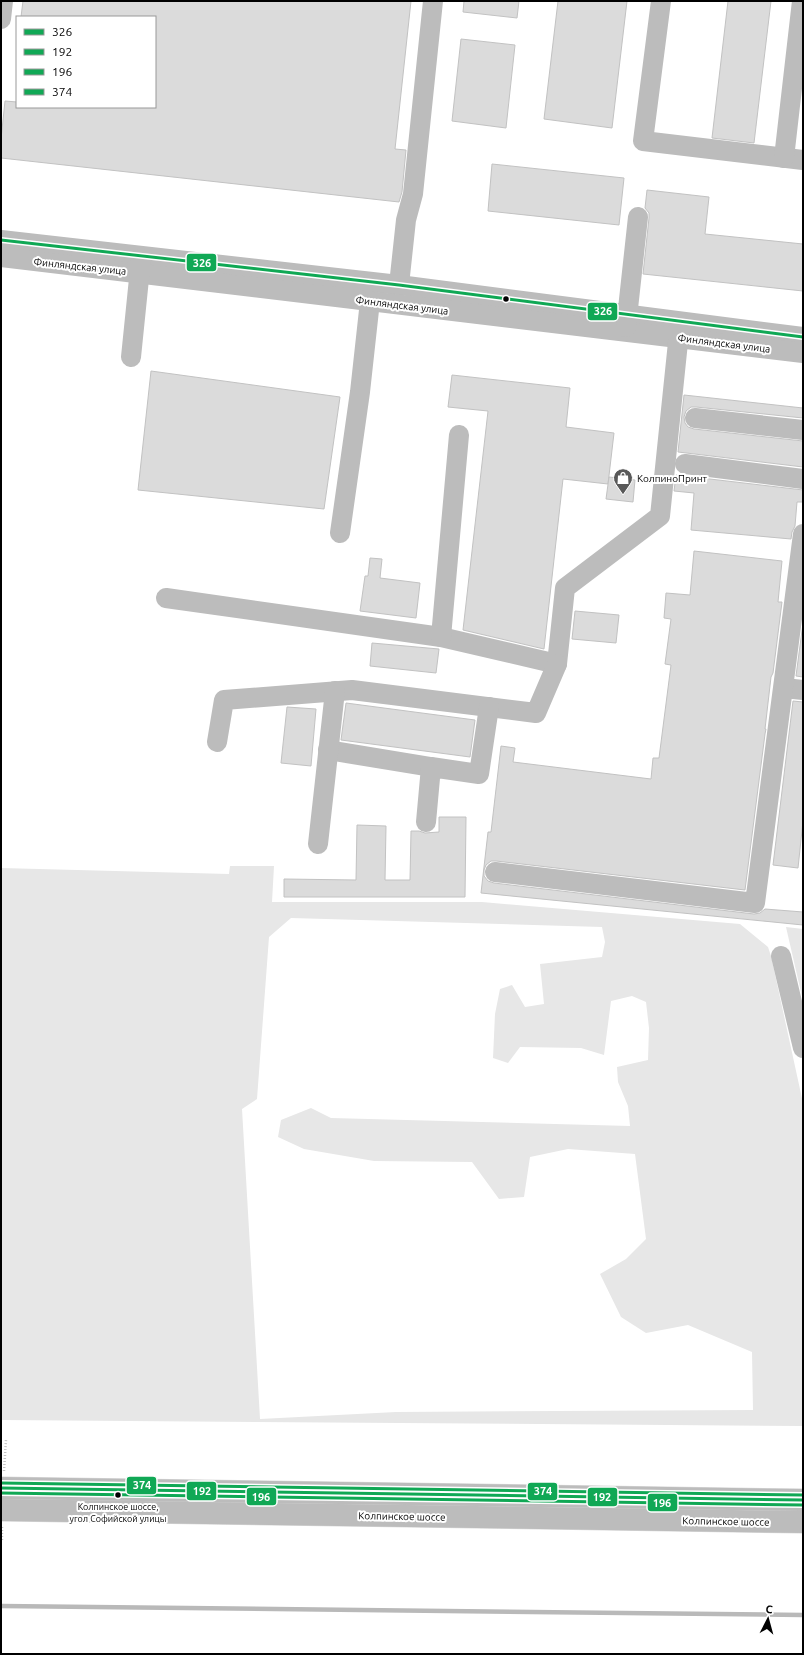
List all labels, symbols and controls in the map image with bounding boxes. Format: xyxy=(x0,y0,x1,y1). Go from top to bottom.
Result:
legend xyxy=(16,16,156,108)
text: 326 xyxy=(52,25,73,38)
text: 192 xyxy=(52,45,72,58)
text: 196 xyxy=(52,65,73,78)
text: 374 xyxy=(52,85,73,98)
line badge: 326 xyxy=(186,253,217,272)
street label: Финляндская улица xyxy=(33,256,127,277)
text: 326 xyxy=(193,257,211,269)
street label: Финляндская улица xyxy=(355,294,449,317)
unlabelled marker xyxy=(501,294,511,304)
line badge: 326 xyxy=(587,302,618,321)
text: 326 xyxy=(594,305,612,317)
street label: Финляндская улица xyxy=(677,332,771,355)
shop icon: КолпиноПринт xyxy=(612,467,634,495)
place label: КолпиноПринт xyxy=(637,473,708,484)
line badge: 374 xyxy=(126,1476,157,1495)
text: 374 xyxy=(133,1479,151,1491)
line badge: 192 xyxy=(186,1481,217,1501)
line badge: 374 xyxy=(527,1482,558,1501)
text: 192 xyxy=(193,1485,211,1497)
text: 374 xyxy=(534,1485,552,1497)
line badge: 196 xyxy=(246,1487,277,1506)
line badge: 192 xyxy=(587,1487,618,1507)
marker: Колпинское шоссе, угол Софийской улицы xyxy=(113,1490,123,1500)
text: 196 xyxy=(252,1491,270,1503)
text: 192 xyxy=(593,1491,611,1503)
line badge: 196 xyxy=(647,1493,678,1512)
text: 196 xyxy=(653,1497,671,1509)
place label: Колпинское шоссе, угол Софийской улицы xyxy=(70,1502,166,1524)
street label: Колпинское шоссе xyxy=(358,1510,446,1523)
street label: Колпинское шоссе xyxy=(682,1515,770,1528)
north arrow xyxy=(748,1599,788,1639)
text: С xyxy=(765,1603,773,1615)

